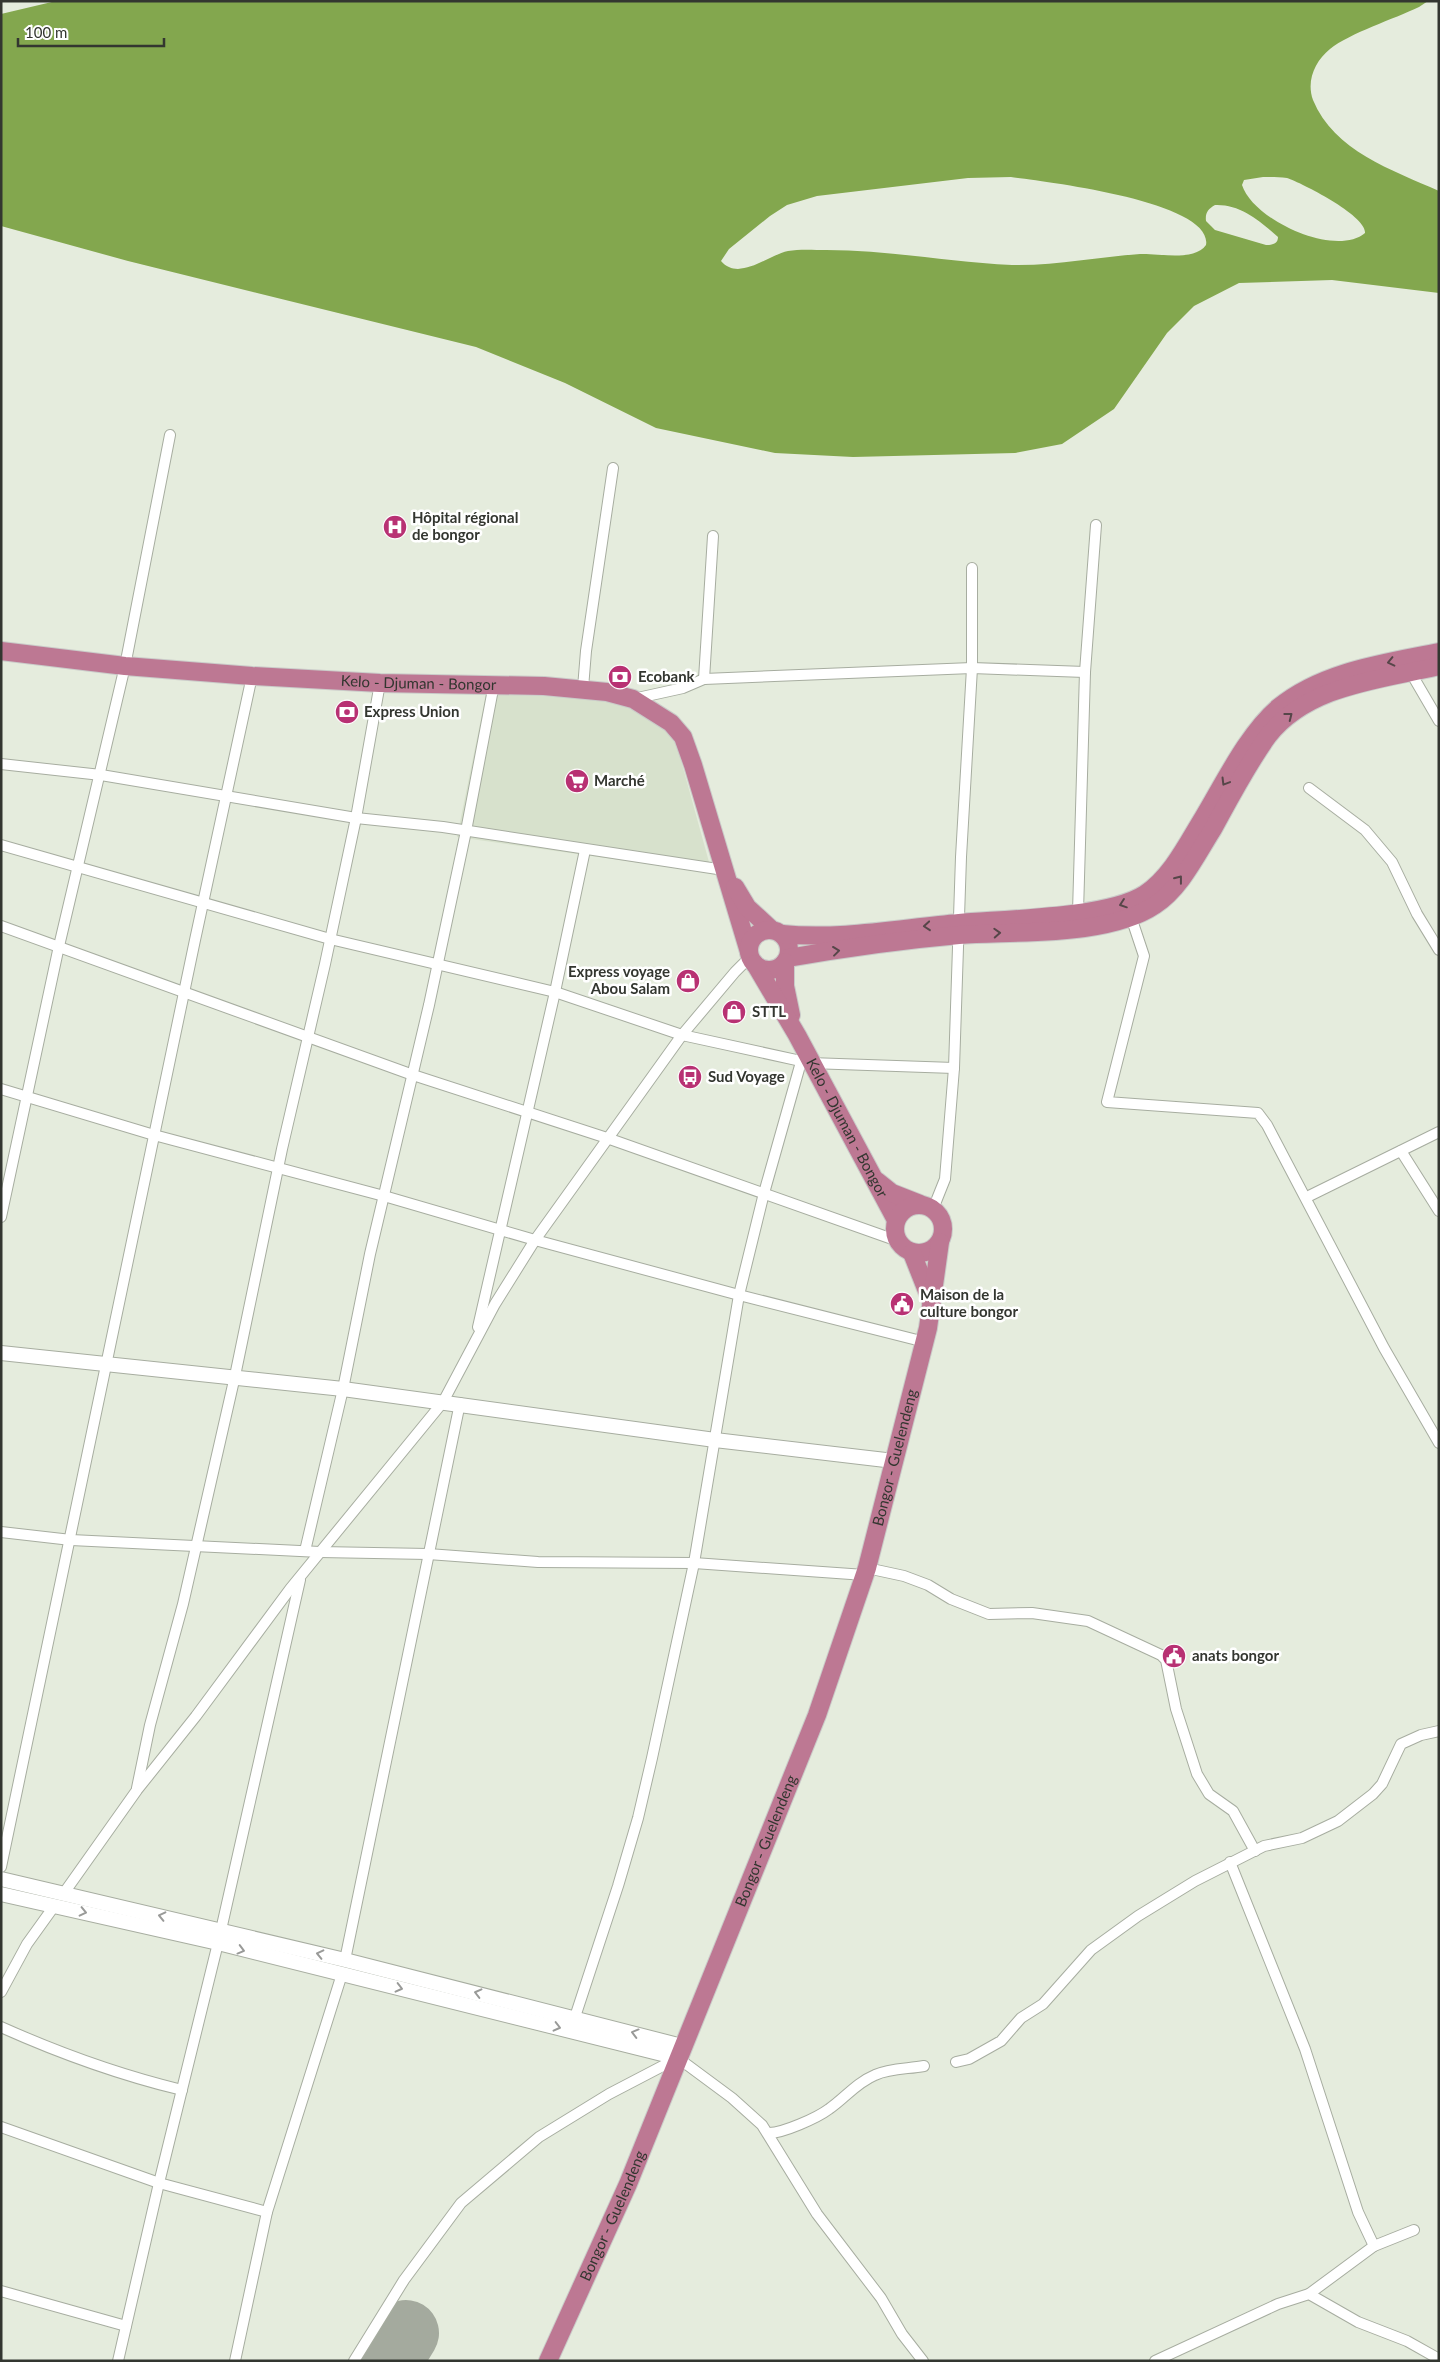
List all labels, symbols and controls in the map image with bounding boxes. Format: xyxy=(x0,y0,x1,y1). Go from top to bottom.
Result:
scale bar xyxy=(18,15,164,47)
text: 100 m xyxy=(25,23,67,41)
place label: Hôpital régional de bongor xyxy=(412,508,518,543)
hospital icon: Hôpital régional de bongor xyxy=(382,514,408,540)
one-way arrow xyxy=(1387,656,1395,667)
bank icon: Ecobank xyxy=(607,664,633,690)
place label: Ecobank xyxy=(638,667,696,685)
street label: Kelo - Djuman - Bongor xyxy=(340,671,497,693)
bank icon: Express Union xyxy=(334,699,360,725)
place label: Express Union xyxy=(364,702,459,720)
one-way arrow xyxy=(1283,714,1292,722)
supermarket icon: Marché xyxy=(564,768,590,794)
place label: Marché xyxy=(594,771,645,789)
one-way arrow xyxy=(1221,777,1231,786)
one-way arrow xyxy=(1174,876,1182,885)
one-way arrow xyxy=(1119,898,1127,908)
one-way arrow xyxy=(922,920,930,931)
one-way arrow xyxy=(994,928,1002,939)
one-way arrow xyxy=(832,946,840,957)
place label: Express voyage Abou Salam xyxy=(568,962,670,997)
shop icon: Express voyage Abou Salam xyxy=(675,968,701,994)
shop icon: STTL xyxy=(721,999,747,1025)
place label: STTL xyxy=(752,1002,786,1020)
street label: Kelo - Djuman - Bongor xyxy=(803,1055,893,1201)
bus stop icon: Sud Voyage xyxy=(677,1064,703,1090)
place label: Sud Voyage xyxy=(708,1067,785,1085)
place label: Maison de la culture bongor xyxy=(920,1285,1018,1320)
public building icon: Maison de la culture bongor xyxy=(889,1291,915,1317)
street label: Bongor - Guelendeng xyxy=(868,1387,920,1528)
public building icon: anats bongor xyxy=(1161,1643,1187,1669)
place label: anats bongor xyxy=(1192,1646,1279,1664)
street label: Bongor - Guelendeng xyxy=(731,1772,800,1909)
one-way arrow xyxy=(79,1906,88,1917)
one-way arrow xyxy=(158,1911,167,1922)
one-way arrow xyxy=(237,1944,245,1954)
one-way arrow xyxy=(316,1949,325,1960)
one-way arrow xyxy=(395,1982,403,1993)
one-way arrow xyxy=(473,1988,482,1999)
one-way arrow xyxy=(552,2021,561,2032)
one-way arrow xyxy=(632,2029,640,2039)
street label: Bongor - Guelendeng xyxy=(575,2148,649,2283)

